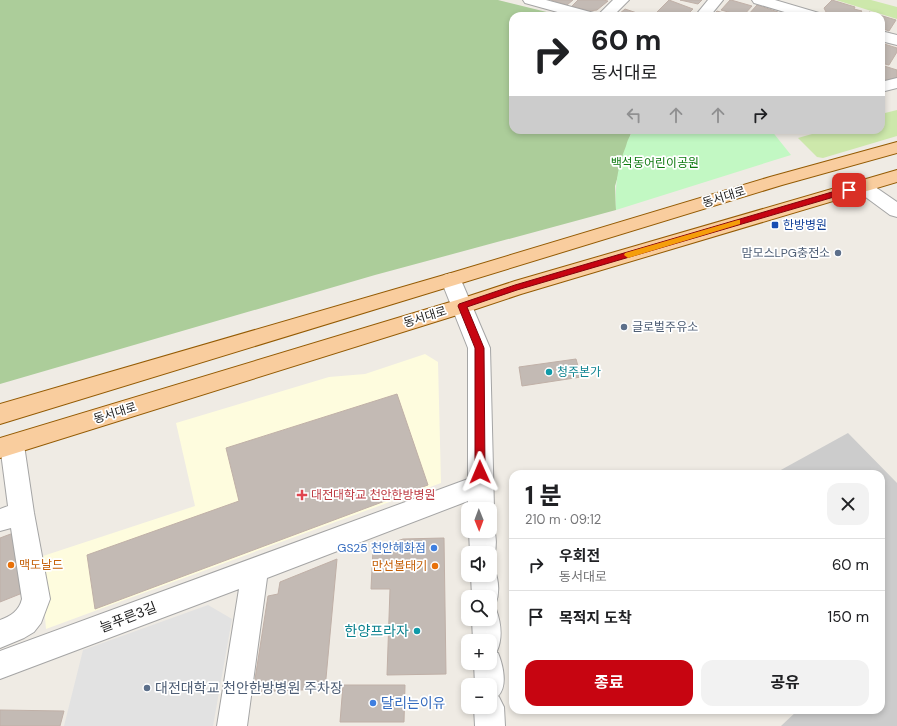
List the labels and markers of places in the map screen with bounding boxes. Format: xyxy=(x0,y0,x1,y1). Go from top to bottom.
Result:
pin xyxy=(832,173,866,207)
place label: 한방병원 xyxy=(783,217,827,233)
marker: 한방병원 xyxy=(770,220,780,230)
place label: 맘모스LPG충전소 xyxy=(741,245,830,261)
marker: 맘모스LPG충전소 xyxy=(833,248,843,258)
place label: 글로벌주유소 xyxy=(632,319,698,335)
marker: 글로벌주유소 xyxy=(619,322,629,332)
place label: 청주본가 xyxy=(557,364,601,380)
marker: 청주본가 xyxy=(544,367,554,377)
place label: 대전대학교 천안한방병원 xyxy=(311,487,436,503)
marker: 대전대학교 천안한방병원 xyxy=(296,489,308,501)
place label: GS25 천안헤화점 xyxy=(337,540,426,556)
marker: GS25 천안헤화점 xyxy=(429,543,439,553)
place label: 맥도날드 xyxy=(19,557,63,573)
place label: 만선볼태기 xyxy=(372,558,427,574)
marker: 맥도날드 xyxy=(6,560,16,570)
marker: 만선볼태기 xyxy=(430,561,440,571)
place label: 한양프라자 xyxy=(345,622,409,640)
marker: 한양프라자 xyxy=(412,626,422,636)
place label: 대전대학교 천안한방병원 주차장 xyxy=(155,679,343,697)
marker: 대전대학교 천안한방병원 주차장 xyxy=(142,683,152,693)
place label: 달리는이유 xyxy=(381,694,446,712)
marker: 달리는이유 xyxy=(368,698,378,708)

